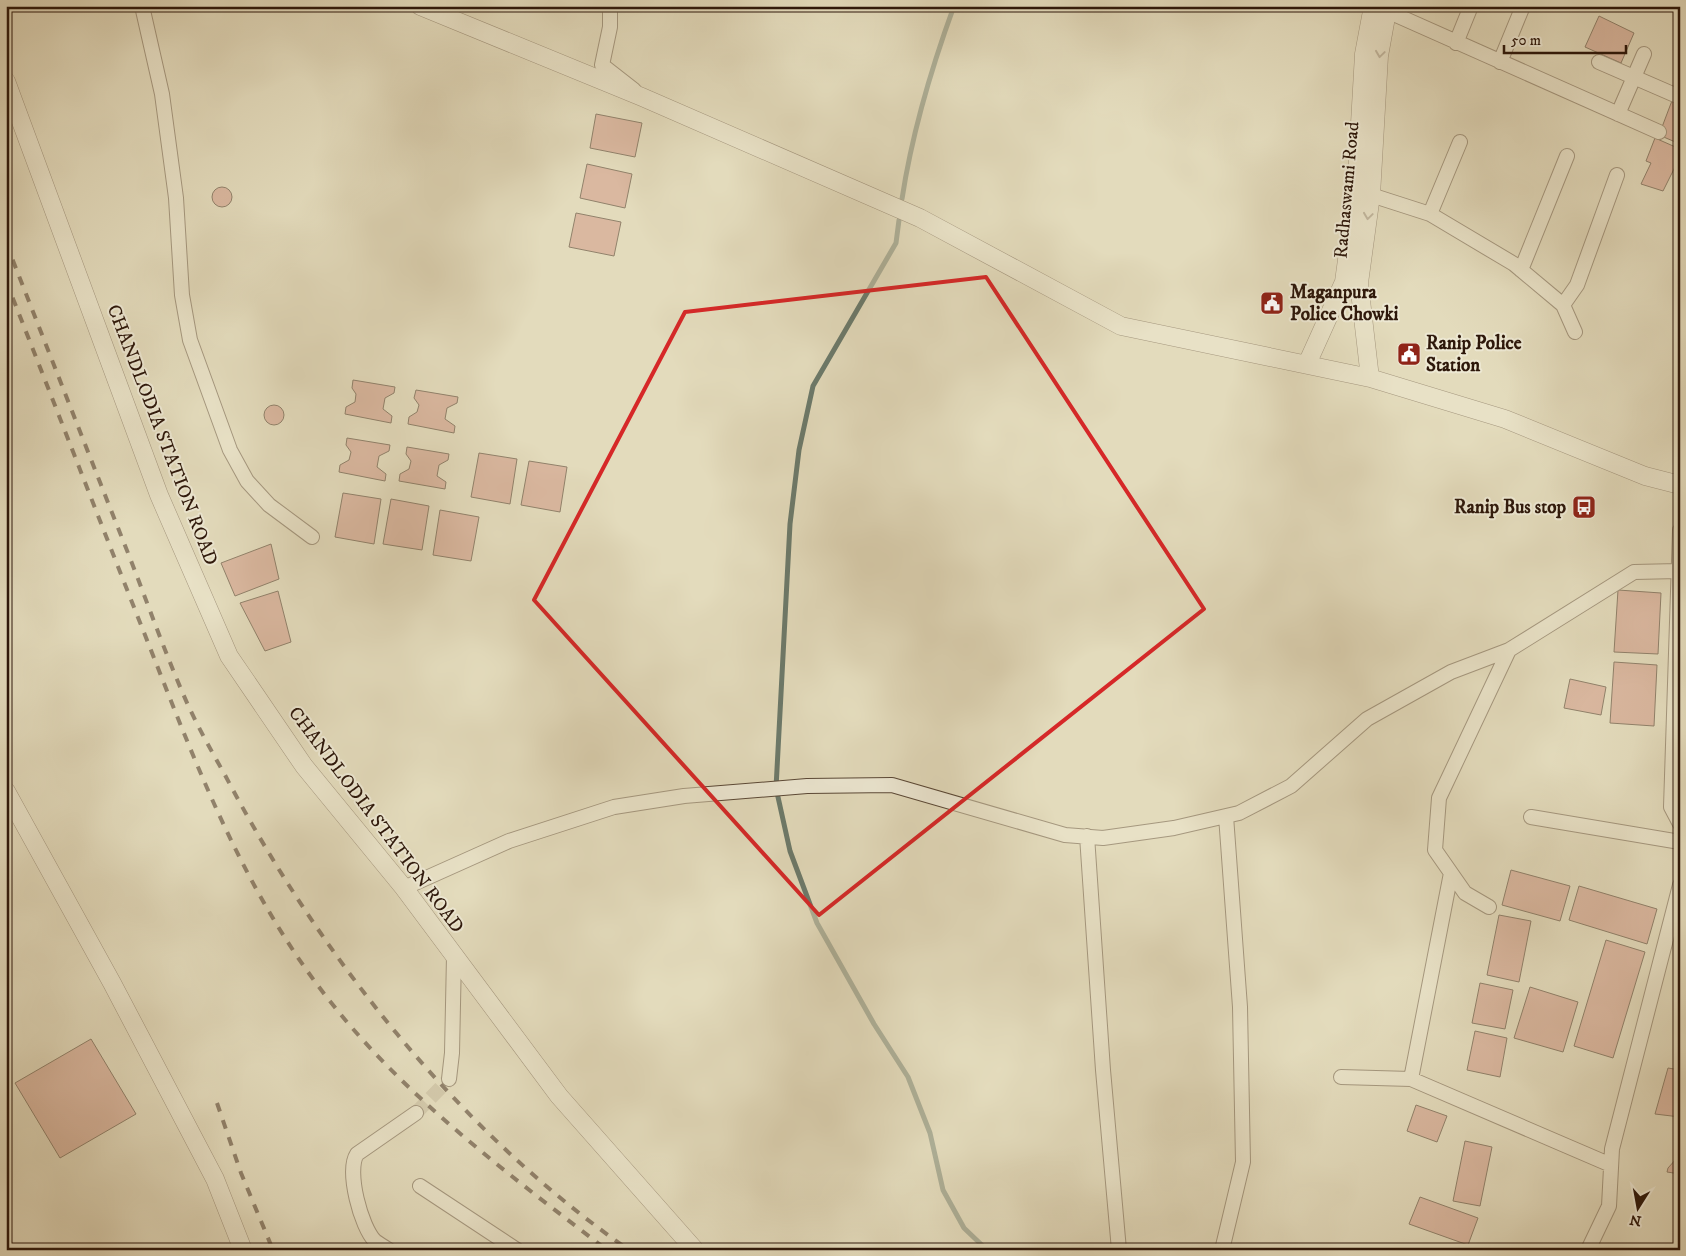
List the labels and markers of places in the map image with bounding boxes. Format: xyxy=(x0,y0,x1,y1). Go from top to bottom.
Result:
place label: Maganpura Police Chowki xyxy=(1290,281,1399,326)
public building icon: Maganpura Police Chowki xyxy=(1259,290,1285,316)
place label: Ranip Police Station xyxy=(1426,332,1522,377)
public building icon: Ranip Police Station xyxy=(1396,341,1422,367)
bus stop icon: Ranip Bus stop xyxy=(1571,494,1597,520)
place label: Ranip Bus stop xyxy=(1454,496,1566,519)

